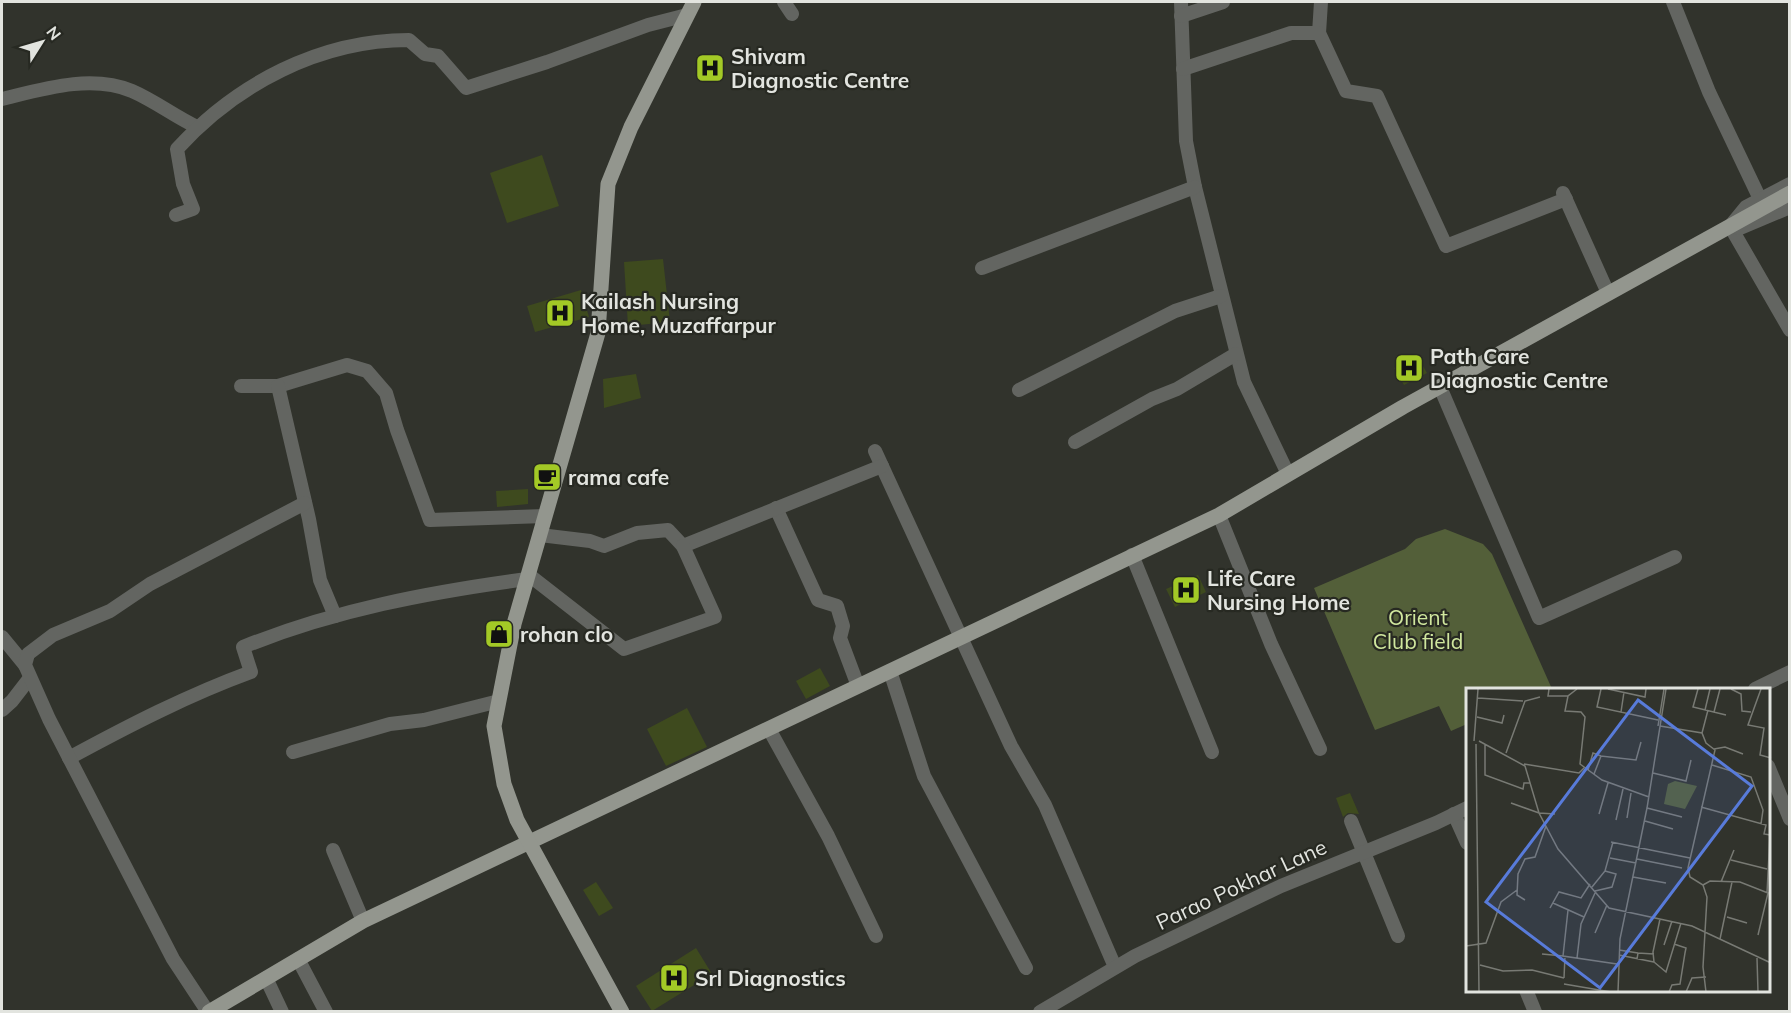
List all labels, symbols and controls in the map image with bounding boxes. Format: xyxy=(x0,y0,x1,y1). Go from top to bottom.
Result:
north arrow xyxy=(12,12,72,72)
text: N xyxy=(42,22,66,44)
place label: Shivam Diagnostic Centre xyxy=(731,43,909,93)
hospital icon: Shivam Diagnostic Centre xyxy=(694,52,726,84)
place label: Kailash Nursing Home, Muzaffarpur xyxy=(581,288,776,338)
hospital icon: Kailash Nursing Home, Muzaffarpur xyxy=(544,297,576,329)
place label: Path Care Diagnostic Centre xyxy=(1430,343,1608,393)
hospital icon: Path Care Diagnostic Centre xyxy=(1393,352,1425,384)
cafe icon: rama cafe xyxy=(531,461,563,493)
place label: rama cafe xyxy=(568,464,669,490)
place label: Life Care Nursing Home xyxy=(1207,565,1350,615)
hospital icon: Life Care Nursing Home xyxy=(1170,574,1202,606)
park label: Orient Club field xyxy=(1373,604,1463,654)
shop icon: rohan clo xyxy=(483,618,515,650)
place label: rohan clo xyxy=(520,621,613,647)
inset map xyxy=(1466,688,1770,992)
street label: Parao Pokhar Lane xyxy=(1152,833,1330,935)
hospital icon: Srl Diagnostics xyxy=(658,962,690,994)
place label: Srl Diagnostics xyxy=(695,965,846,991)

